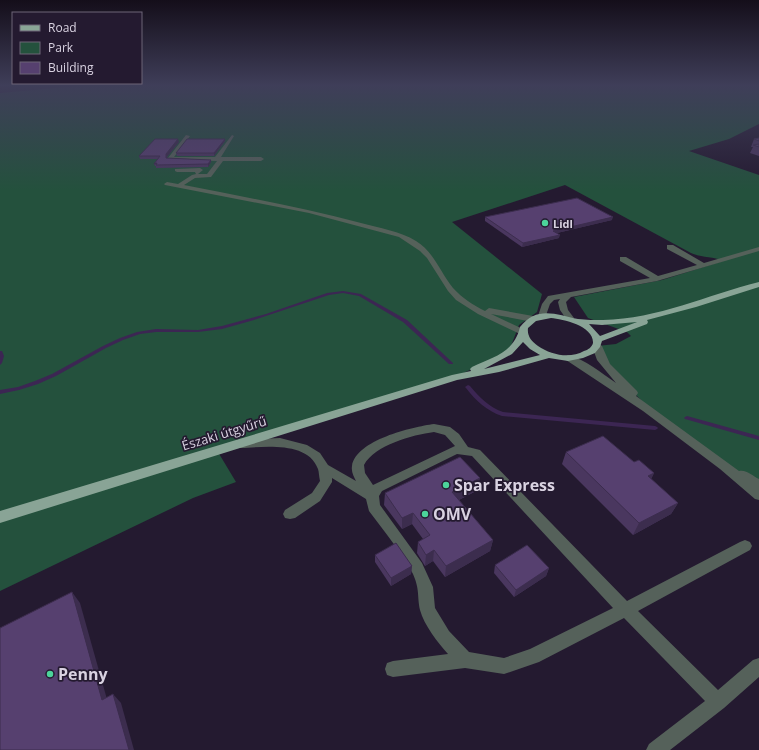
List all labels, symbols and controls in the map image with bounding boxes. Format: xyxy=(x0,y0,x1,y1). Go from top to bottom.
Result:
legend xyxy=(12,12,142,84)
text: Road xyxy=(48,19,77,36)
text: Park xyxy=(48,39,74,56)
text: Building xyxy=(48,59,94,76)
place label: Lidl xyxy=(553,216,573,231)
marker: Lidl xyxy=(540,218,550,228)
street label: Északi útgyűrű xyxy=(179,412,269,454)
place label: Spar Express xyxy=(454,474,555,496)
marker: Spar Express xyxy=(441,480,451,490)
place label: OMV xyxy=(433,503,472,525)
marker: OMV xyxy=(420,509,430,519)
place label: Penny xyxy=(58,663,109,685)
marker: Penny xyxy=(45,669,55,679)

